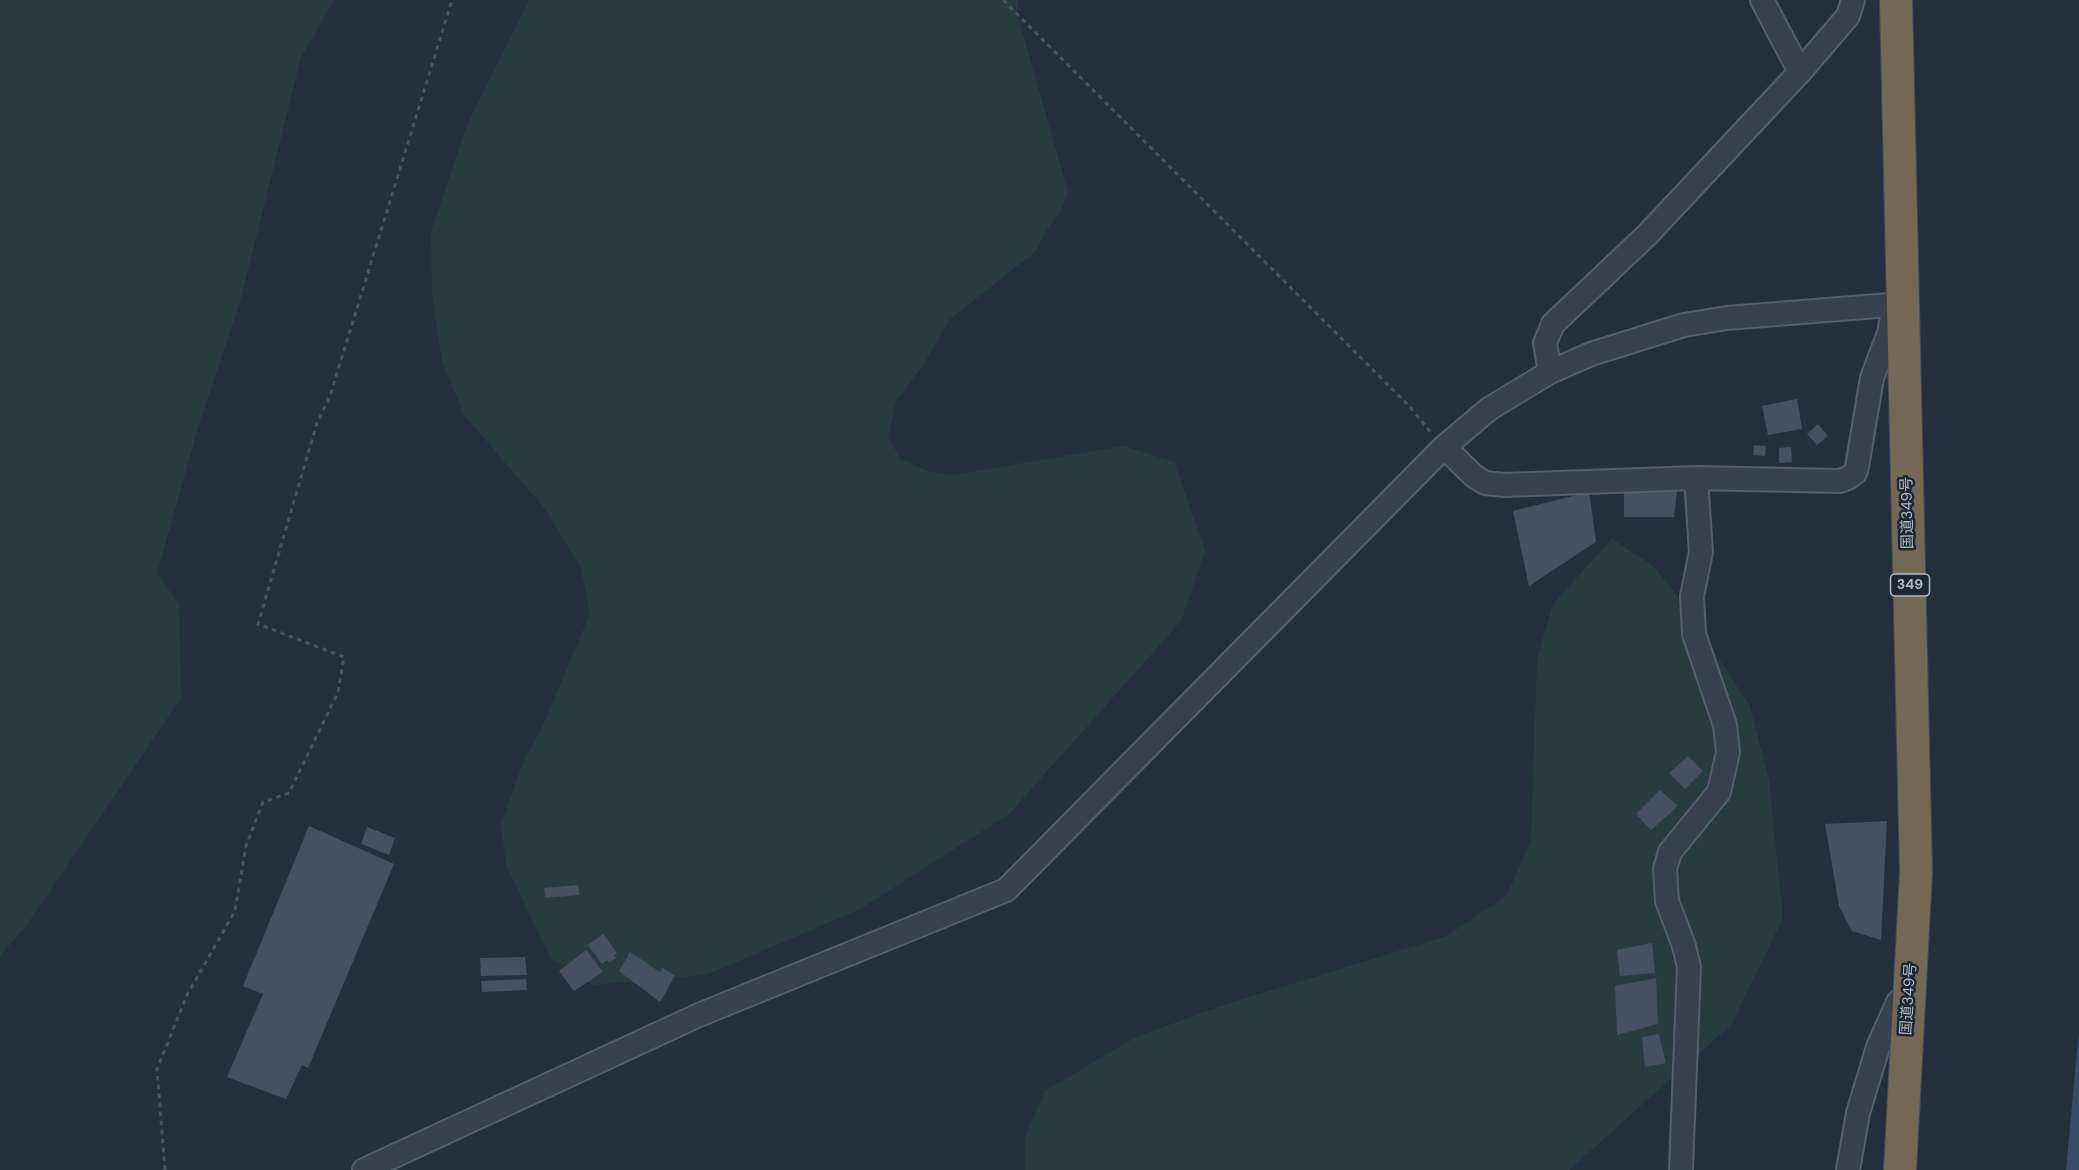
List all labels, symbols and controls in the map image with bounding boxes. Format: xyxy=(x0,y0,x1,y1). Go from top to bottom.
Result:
street label: 国道349号 xyxy=(1898,477,1918,549)
road number: 349 xyxy=(1890,574,1930,596)
street label: 国道349号 xyxy=(1897,962,1921,1036)

